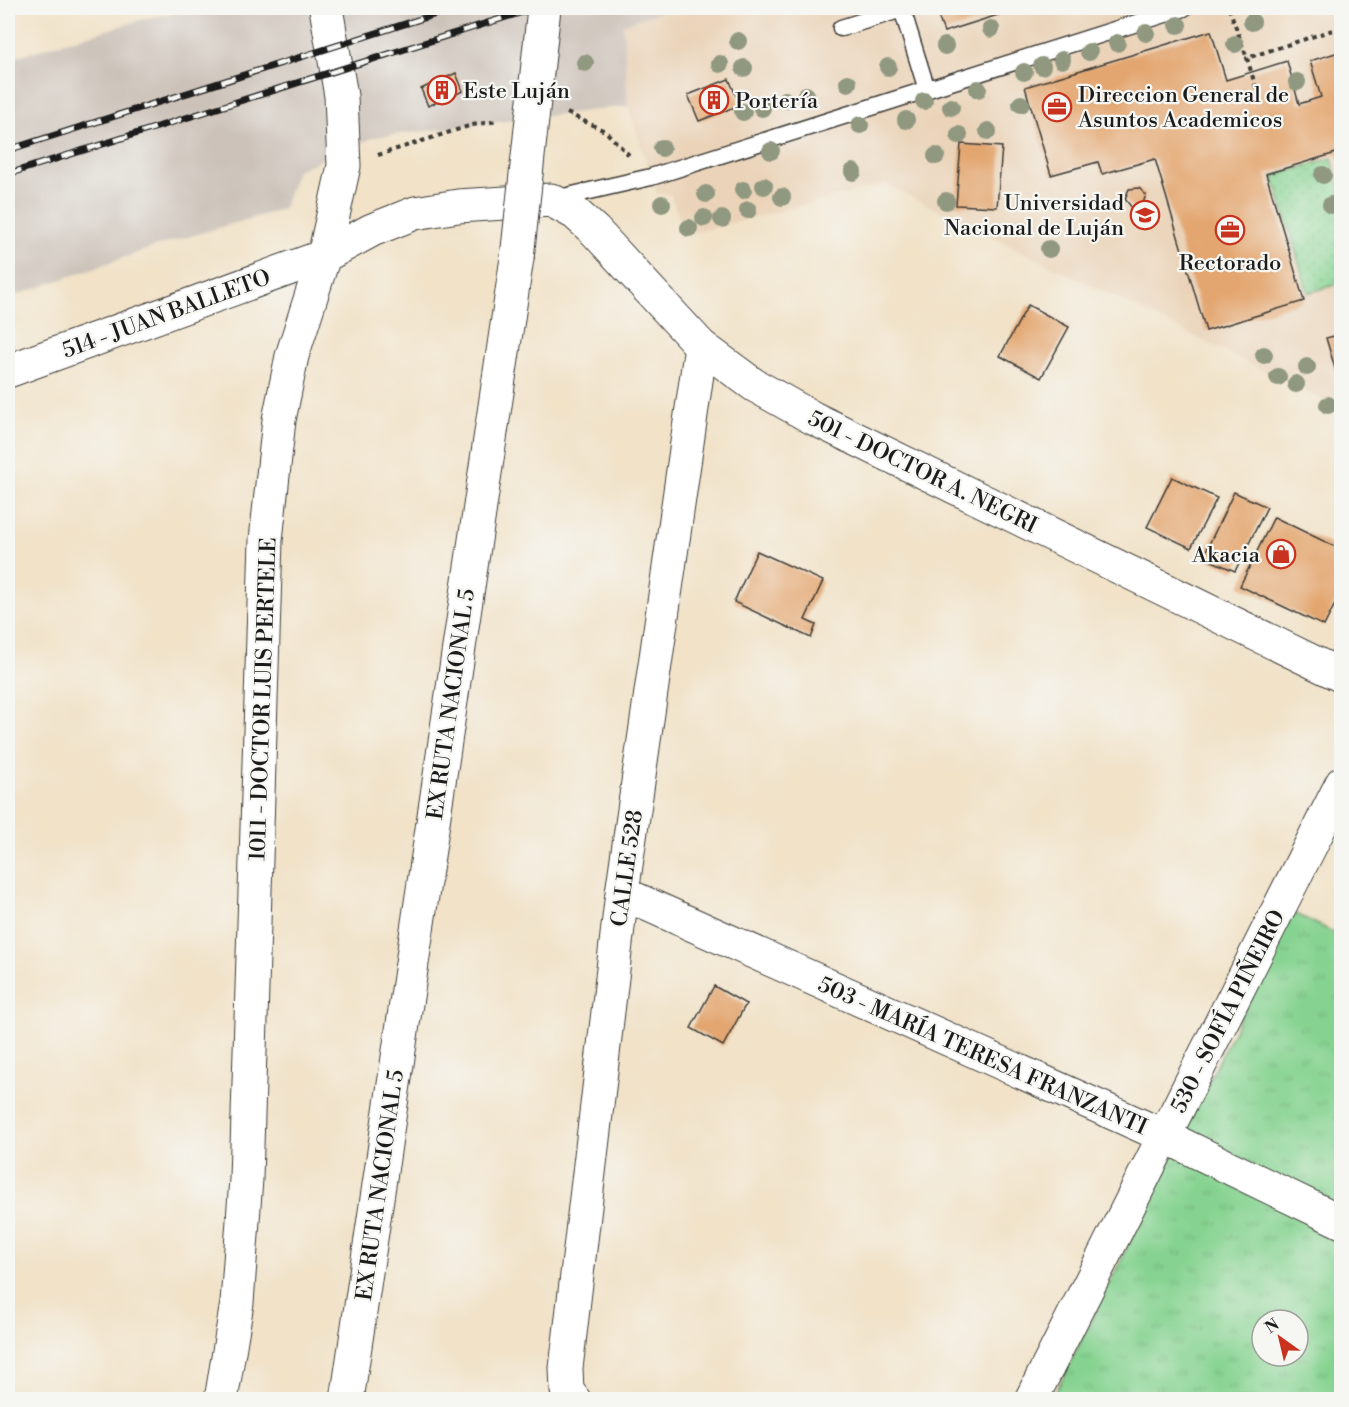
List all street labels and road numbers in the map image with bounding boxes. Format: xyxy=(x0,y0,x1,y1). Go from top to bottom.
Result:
street label: 514 - JUAN BALLETO xyxy=(59,264,274,365)
street label: 501 - DOCTOR A. NEGRI xyxy=(803,405,1042,540)
street label: 1011 - DOCTOR LUIS PERTELE xyxy=(244,537,283,861)
street label: EX RUTA NACIONAL 5 xyxy=(422,587,481,822)
street label: CALLE 528 xyxy=(606,808,649,928)
street label: 530 - SOFÍA PIÑEIRO xyxy=(1164,905,1291,1118)
street label: 503 - MARÍA TERESA FRANZANTI xyxy=(814,970,1152,1142)
street label: EX RUTA NACIONAL 5 xyxy=(351,1068,410,1303)

